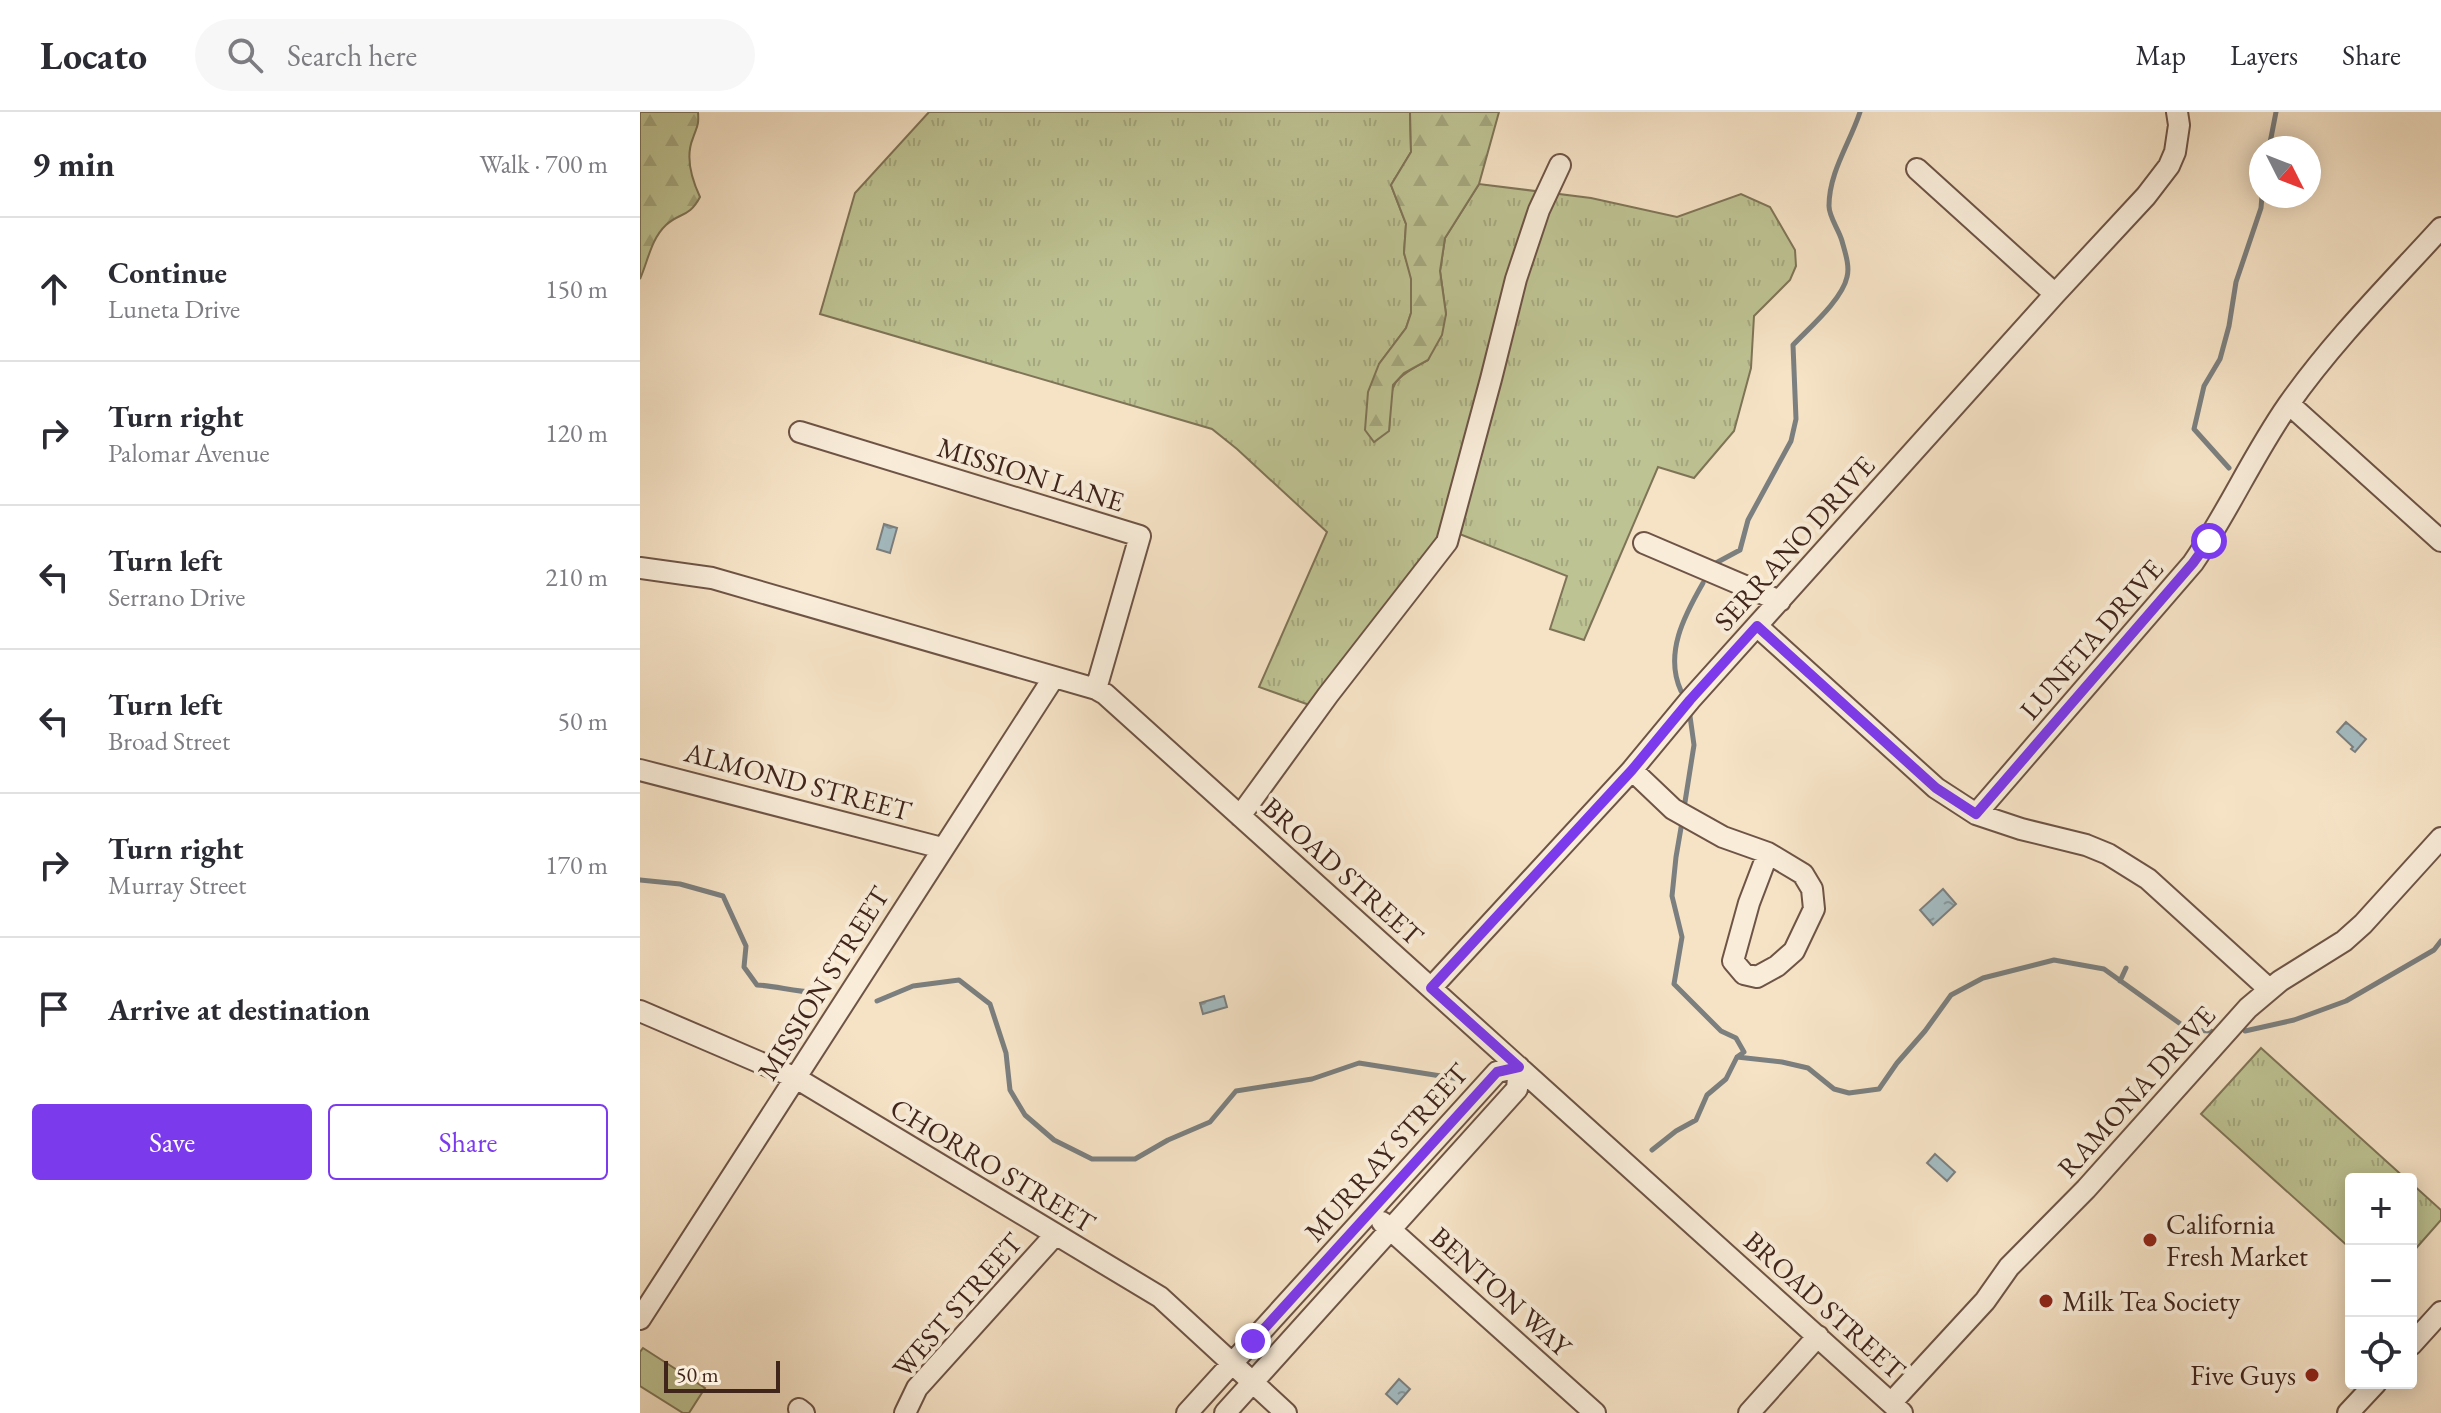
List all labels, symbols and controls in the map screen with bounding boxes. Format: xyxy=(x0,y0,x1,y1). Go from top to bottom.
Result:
search box xyxy=(195,19,755,91)
text: Locato xyxy=(40,31,147,80)
icon: search xyxy=(223,33,267,77)
text: Search here xyxy=(287,36,417,75)
text: Map xyxy=(2136,37,2186,73)
text: Layers xyxy=(2230,37,2298,73)
text: Share xyxy=(2342,37,2401,73)
north arrow xyxy=(2249,136,2321,208)
text: 9 min xyxy=(32,142,115,186)
text: Walk · 700 m xyxy=(480,147,608,181)
text: Continue xyxy=(108,253,227,292)
icon: ahead xyxy=(32,267,76,311)
text: 150 m xyxy=(545,272,608,306)
text: Luneta Drive xyxy=(108,292,240,326)
text: Turn right xyxy=(108,397,244,436)
icon: right xyxy=(32,411,76,455)
text: 120 m xyxy=(545,416,608,450)
street label: MISSION LANE xyxy=(933,429,1129,520)
text: Palomar Avenue xyxy=(108,436,270,470)
street label: SERRANO DRIVE xyxy=(1706,448,1882,638)
route start xyxy=(2191,523,2227,559)
text: Turn left xyxy=(108,541,222,580)
street label: LUNETA DRIVE xyxy=(2011,551,2171,727)
icon: left xyxy=(32,555,76,599)
text: 210 m xyxy=(545,560,608,594)
text: Serrano Drive xyxy=(108,580,245,614)
text: Turn left xyxy=(108,685,222,724)
icon: left xyxy=(32,699,76,743)
text: 50 m xyxy=(558,704,608,738)
text: Broad Street xyxy=(108,724,230,758)
street label: ALMOND STREET xyxy=(680,733,916,829)
street label: BROAD STREET xyxy=(1255,789,1431,953)
text: Turn right xyxy=(108,829,244,868)
icon: right xyxy=(32,843,76,887)
text: 170 m xyxy=(545,848,608,882)
text: Murray Street xyxy=(108,868,246,902)
street label: MISSION STREET xyxy=(749,879,897,1086)
icon: arrive xyxy=(32,987,76,1031)
text: Arrive at destination xyxy=(108,990,370,1029)
street label: RAMONA DRIVE xyxy=(2049,997,2223,1185)
street label: MURRAY STREET xyxy=(1296,1055,1476,1249)
street label: CHORRO STREET xyxy=(884,1090,1102,1241)
button: Save xyxy=(32,1104,312,1180)
button: Share xyxy=(328,1104,608,1180)
map controls xyxy=(2345,1173,2417,1389)
button: + xyxy=(2345,1173,2417,1245)
place label: California Fresh Market xyxy=(2166,1206,2308,1274)
street label: BENTON WAY xyxy=(1423,1218,1580,1365)
street label: BROAD STREET xyxy=(1737,1223,1913,1387)
street label: WEST STREET xyxy=(884,1225,1030,1385)
marker: California Fresh Market xyxy=(2141,1231,2159,1249)
button: − xyxy=(2345,1245,2417,1317)
place label: Milk Tea Society xyxy=(2062,1283,2241,1319)
marker: Milk Tea Society xyxy=(2037,1292,2055,1310)
button: locate xyxy=(2345,1317,2417,1389)
route end xyxy=(1235,1323,1271,1359)
scale bar xyxy=(664,1357,780,1393)
place label: Five Guys xyxy=(2190,1357,2296,1393)
text: 50 m xyxy=(676,1360,719,1389)
marker: Five Guys xyxy=(2303,1366,2321,1384)

